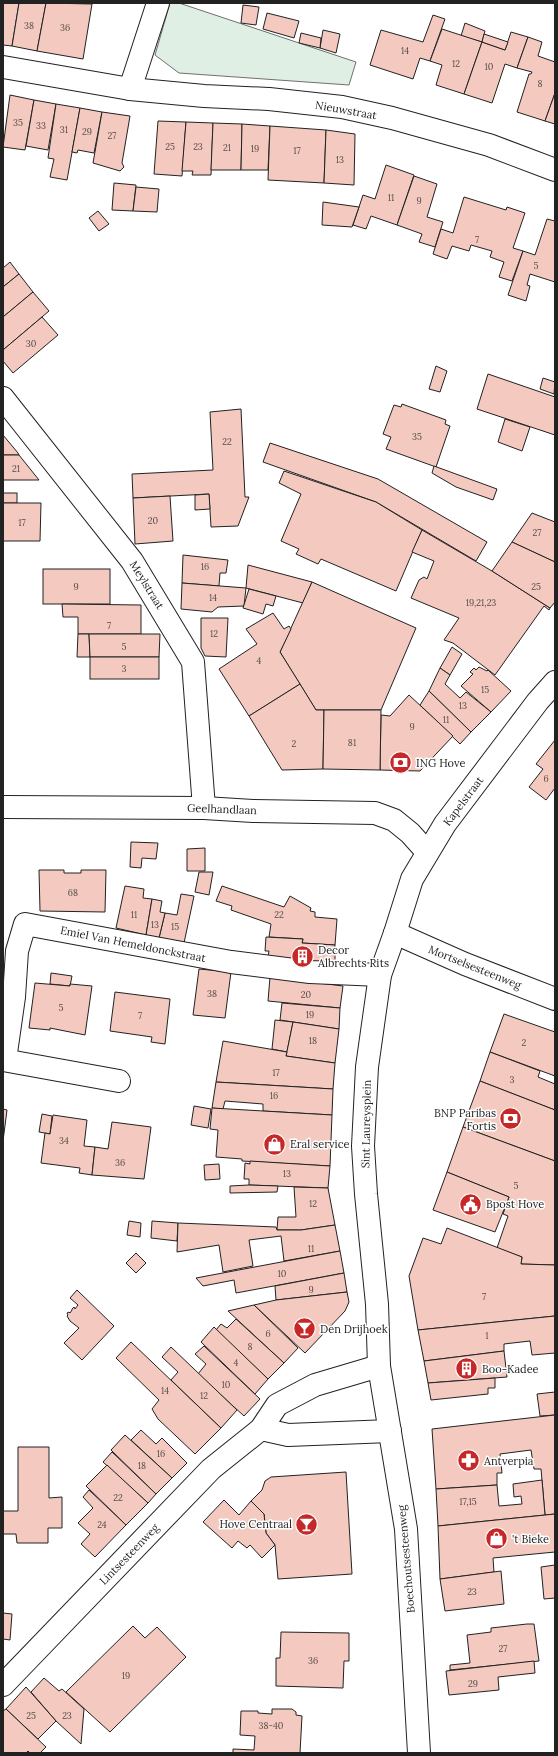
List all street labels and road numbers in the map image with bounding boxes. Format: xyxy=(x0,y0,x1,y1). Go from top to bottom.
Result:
street label: Nieuwstraat xyxy=(314,98,379,122)
street label: Meylstraat xyxy=(127,558,168,612)
street label: Kapelstraat xyxy=(440,773,487,828)
street label: Geelhandlaan xyxy=(187,801,257,817)
street label: Emiel Van Hemeldonckstraat xyxy=(59,923,208,965)
street label: Mortselsesteenweg xyxy=(426,942,524,992)
street label: Sint Laureysplein xyxy=(358,1079,374,1168)
street label: Boechoutsesteenweg xyxy=(394,1503,418,1614)
street label: Lintsesteenweg xyxy=(96,1520,162,1588)

